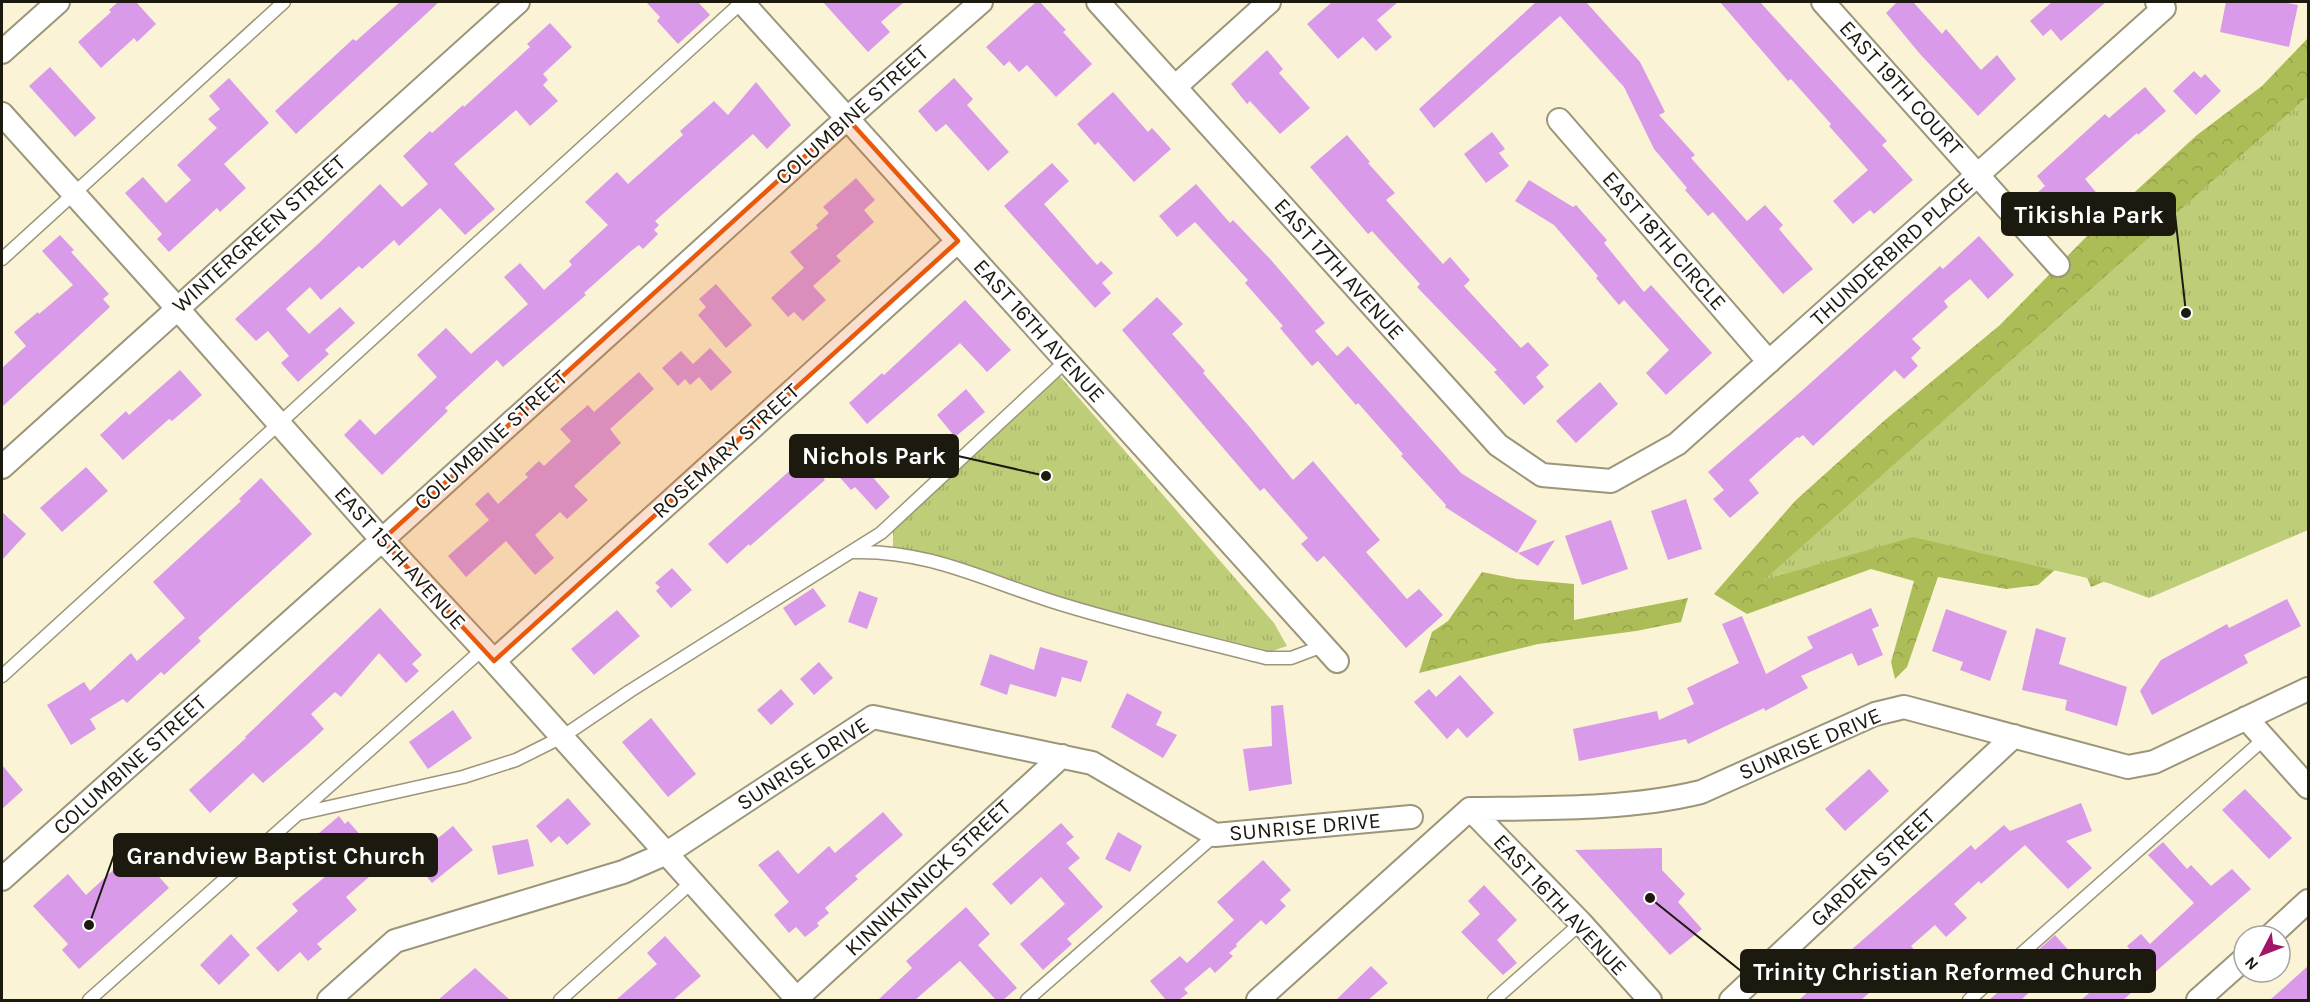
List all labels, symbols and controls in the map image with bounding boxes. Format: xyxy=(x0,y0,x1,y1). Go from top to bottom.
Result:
street label: EAST 19TH COURT xyxy=(1834,15,1968,161)
street label: COLUMBINE STREET xyxy=(770,39,934,191)
street label: WINTERGREEN STREET xyxy=(167,149,351,319)
street label: EAST 18TH CIRCLE xyxy=(1597,166,1731,316)
street label: THUNDERBIRD PLACE xyxy=(1805,172,1979,332)
street label: EAST 17TH AVENUE xyxy=(1269,193,1409,345)
callout: Tikishla Park xyxy=(2002,193,2175,235)
text: Tikishla Park xyxy=(2014,201,2164,229)
street label: EAST 16TH AVENUE xyxy=(968,254,1110,408)
street label: COLUMBINE STREET xyxy=(409,364,573,516)
street label: ROSEMARY STREET xyxy=(647,378,805,524)
callout: Nichols Park xyxy=(790,435,958,477)
text: Nichols Park xyxy=(802,442,946,470)
street label: EAST 15TH AVENUE xyxy=(329,481,471,635)
street label: COLUMBINE STREET xyxy=(48,689,212,841)
street label: SUNRISE DRIVE xyxy=(1735,702,1885,786)
street label: SUNRISE DRIVE xyxy=(732,712,874,816)
street label: KINNIKINNICK STREET xyxy=(840,794,1016,962)
street label: GARDEN STREET xyxy=(1805,804,1941,932)
street label: SUNRISE DRIVE xyxy=(1228,807,1382,847)
street label: EAST 16TH AVENUE xyxy=(1488,829,1632,981)
callout: Grandview Baptist Church xyxy=(114,834,437,876)
text: Grandview Baptist Church xyxy=(127,842,425,870)
north arrow xyxy=(2232,924,2292,984)
callout: Trinity Christian Reformed Church xyxy=(1741,950,2155,992)
text: N xyxy=(2240,953,2262,974)
text: Trinity Christian Reformed Church xyxy=(1753,958,2143,986)

